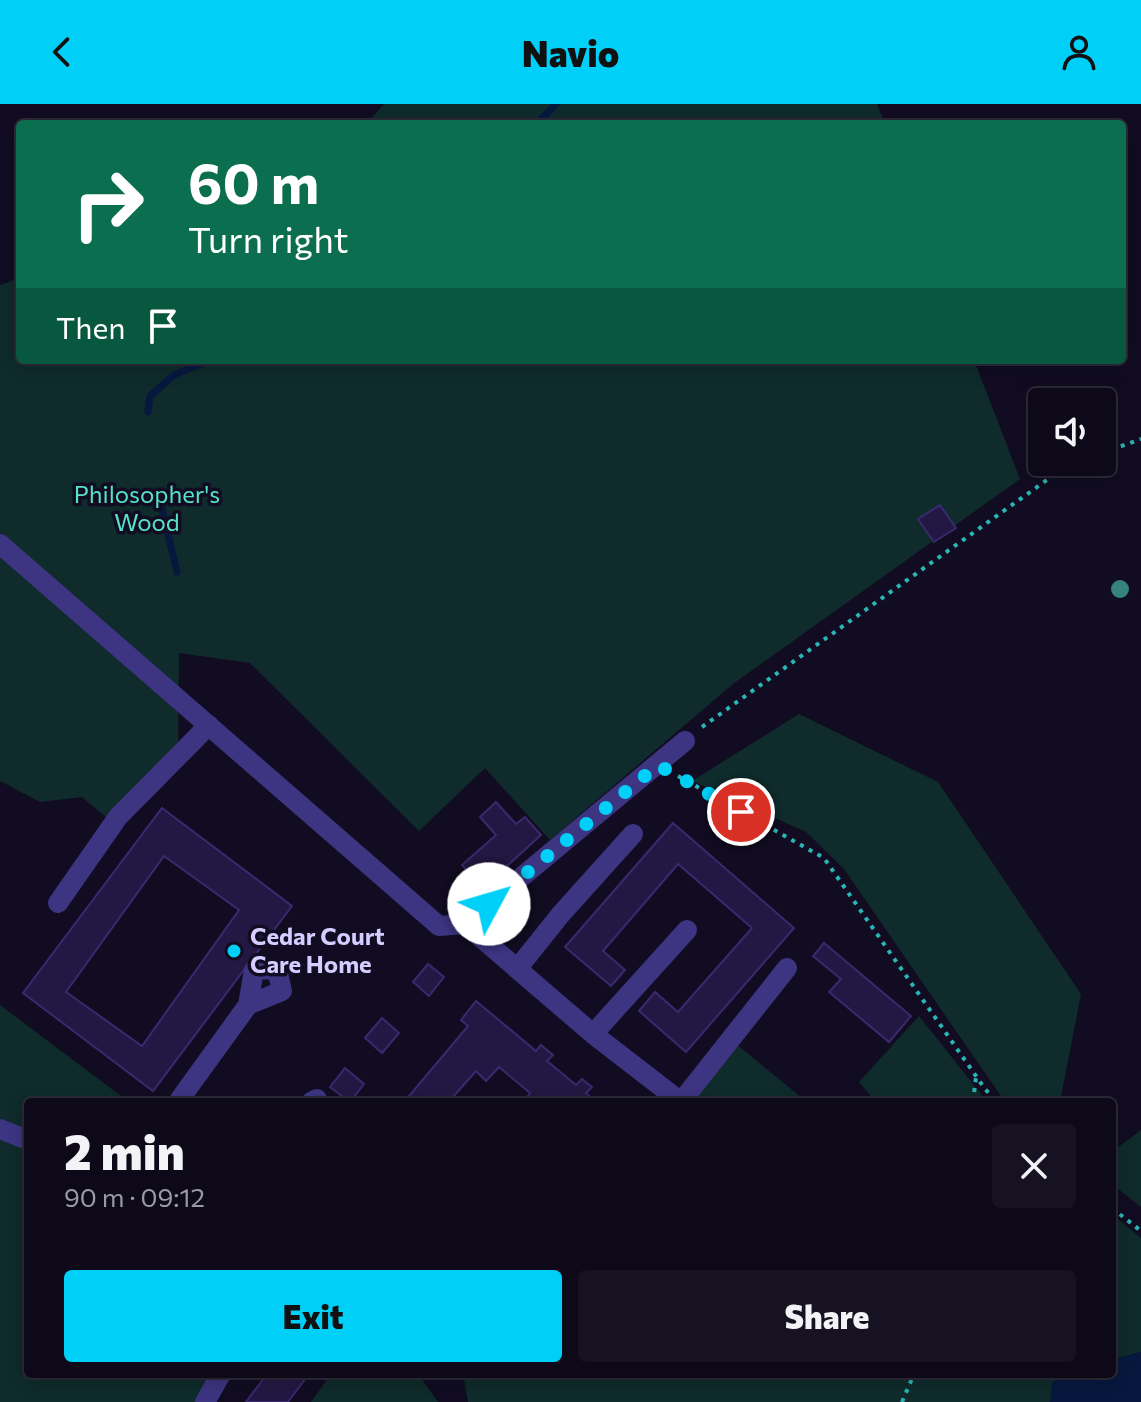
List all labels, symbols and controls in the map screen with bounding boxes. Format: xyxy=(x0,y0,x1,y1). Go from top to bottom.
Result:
icon: back xyxy=(40,30,84,74)
text: Navio xyxy=(522,30,619,74)
icon: person xyxy=(1057,30,1101,74)
text: 60 m xyxy=(188,147,319,216)
icon: right xyxy=(56,152,160,256)
text: Turn right xyxy=(188,216,349,260)
icon: arrive xyxy=(141,304,185,348)
text: Then xyxy=(56,308,125,345)
map controls xyxy=(1028,388,1116,476)
button: sound xyxy=(1028,388,1116,476)
park label: Philosopher's Wood xyxy=(74,479,220,536)
pin xyxy=(707,778,775,846)
icon: arrive xyxy=(719,790,763,834)
position arrow xyxy=(447,862,531,946)
place label: Cedar Court Care Home xyxy=(250,921,385,978)
marker: Cedar Court Care Home xyxy=(225,942,243,960)
text: 2 min xyxy=(64,1121,185,1180)
button: close xyxy=(992,1124,1076,1208)
text: 90 m · 09:12 xyxy=(64,1181,205,1212)
button: Exit xyxy=(64,1270,562,1362)
button: Share xyxy=(578,1270,1076,1362)

